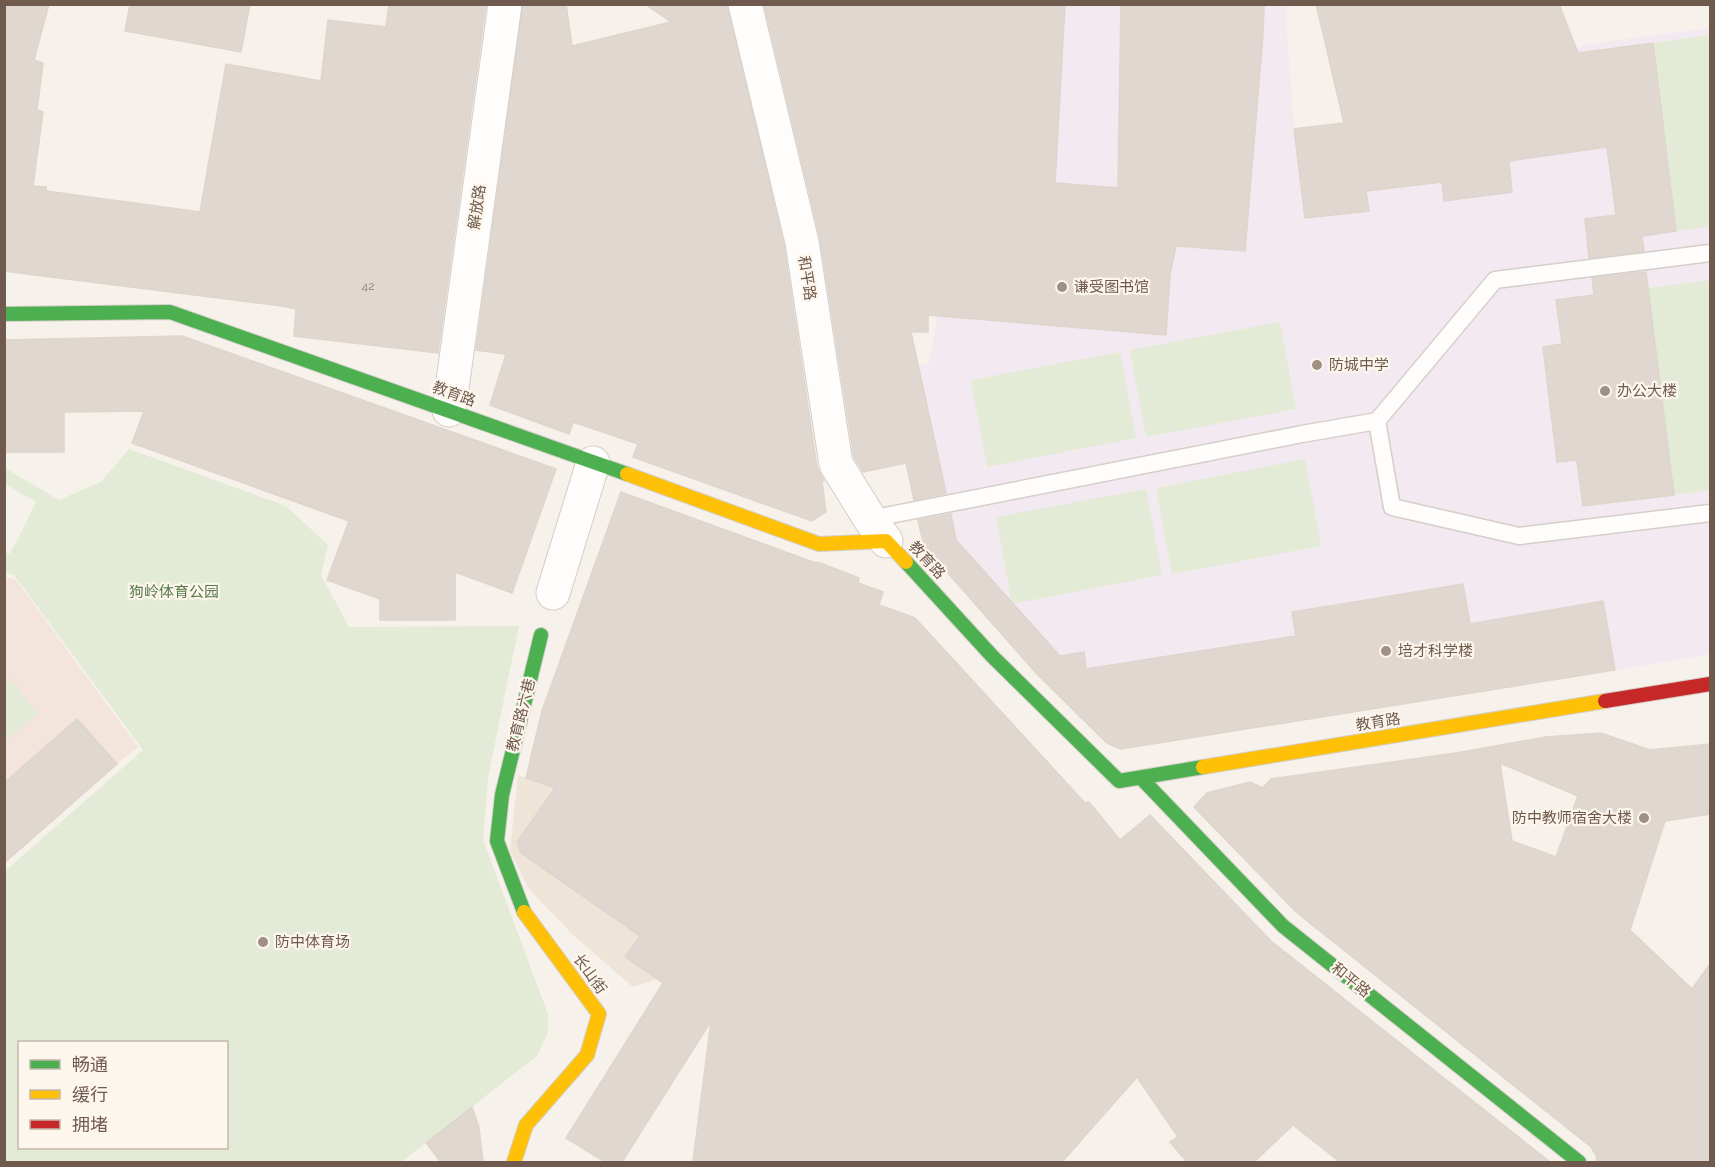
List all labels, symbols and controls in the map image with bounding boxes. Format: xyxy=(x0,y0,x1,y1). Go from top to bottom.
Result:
street label: 解放路 xyxy=(465,183,489,231)
street label: 和平路 xyxy=(795,254,819,302)
place label: 谦受图书馆 xyxy=(1074,278,1149,296)
house number: 42 xyxy=(362,279,374,293)
marker: 谦受图书馆 xyxy=(1055,280,1069,294)
place label: 防城中学 xyxy=(1329,356,1389,374)
marker: 防城中学 xyxy=(1310,358,1324,372)
street label: 教育路 xyxy=(430,378,478,410)
place label: 办公大楼 xyxy=(1617,382,1677,400)
marker: 办公大楼 xyxy=(1598,384,1612,398)
street label: 教育路 xyxy=(905,537,949,583)
park label: 狗岭体育公园 xyxy=(129,583,219,601)
place label: 培才科学楼 xyxy=(1398,642,1473,660)
marker: 培才科学楼 xyxy=(1379,644,1393,658)
street label: 教育路六巷 xyxy=(503,676,539,754)
street label: 教育路 xyxy=(1354,710,1402,734)
place label: 防中教师宿舍大楼 xyxy=(1512,809,1632,827)
marker: 防中教师宿舍大楼 xyxy=(1637,811,1651,825)
place label: 防中体育场 xyxy=(275,933,350,951)
marker: 防中体育场 xyxy=(256,935,270,949)
street label: 长山街 xyxy=(569,951,611,997)
street label: 和平路 xyxy=(1328,959,1374,1001)
legend xyxy=(18,1041,228,1149)
text: 畅通 xyxy=(72,1054,108,1075)
text: 缓行 xyxy=(72,1084,108,1105)
text: 拥堵 xyxy=(72,1114,108,1135)

